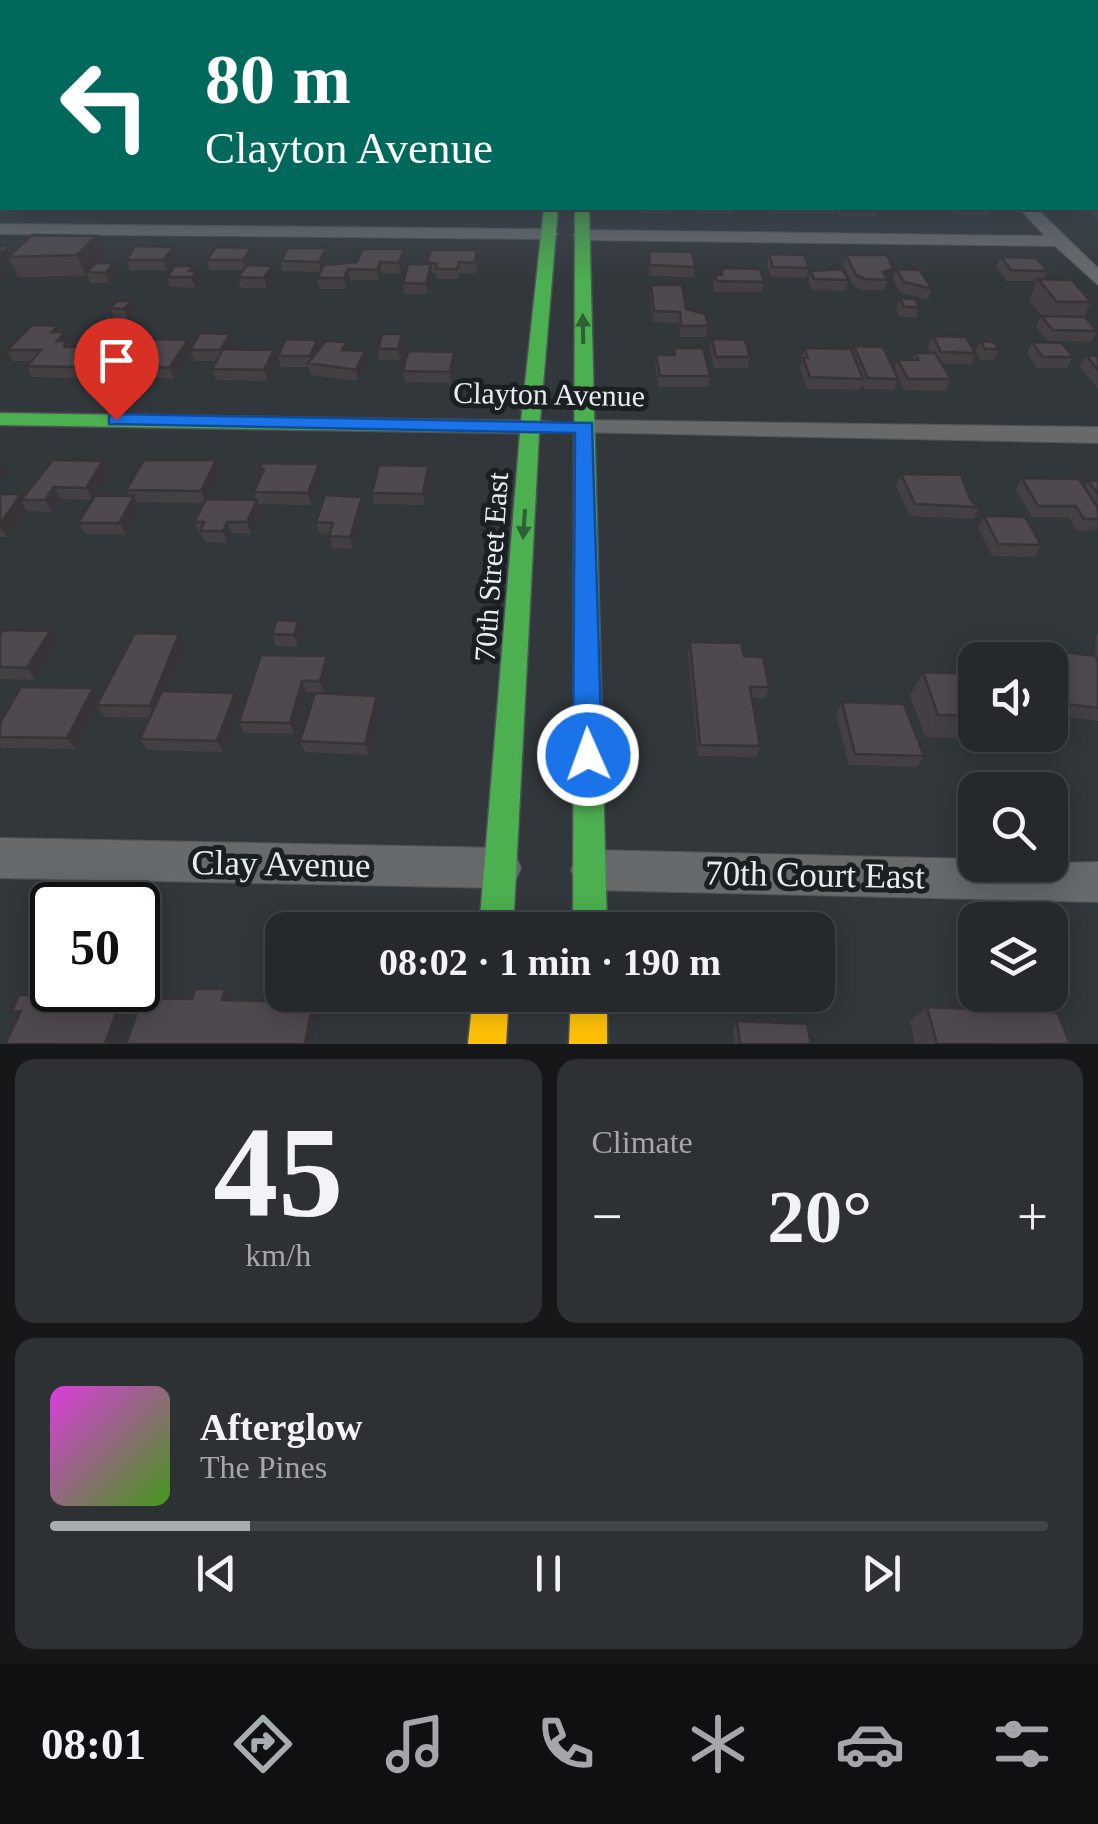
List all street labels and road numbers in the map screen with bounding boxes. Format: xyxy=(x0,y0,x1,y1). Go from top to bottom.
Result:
street label: Clayton Avenue xyxy=(453,376,645,412)
street label: 70th Street East xyxy=(468,470,514,663)
street label: Clay Avenue xyxy=(191,843,371,885)
street label: 70th Court East xyxy=(705,854,925,896)

